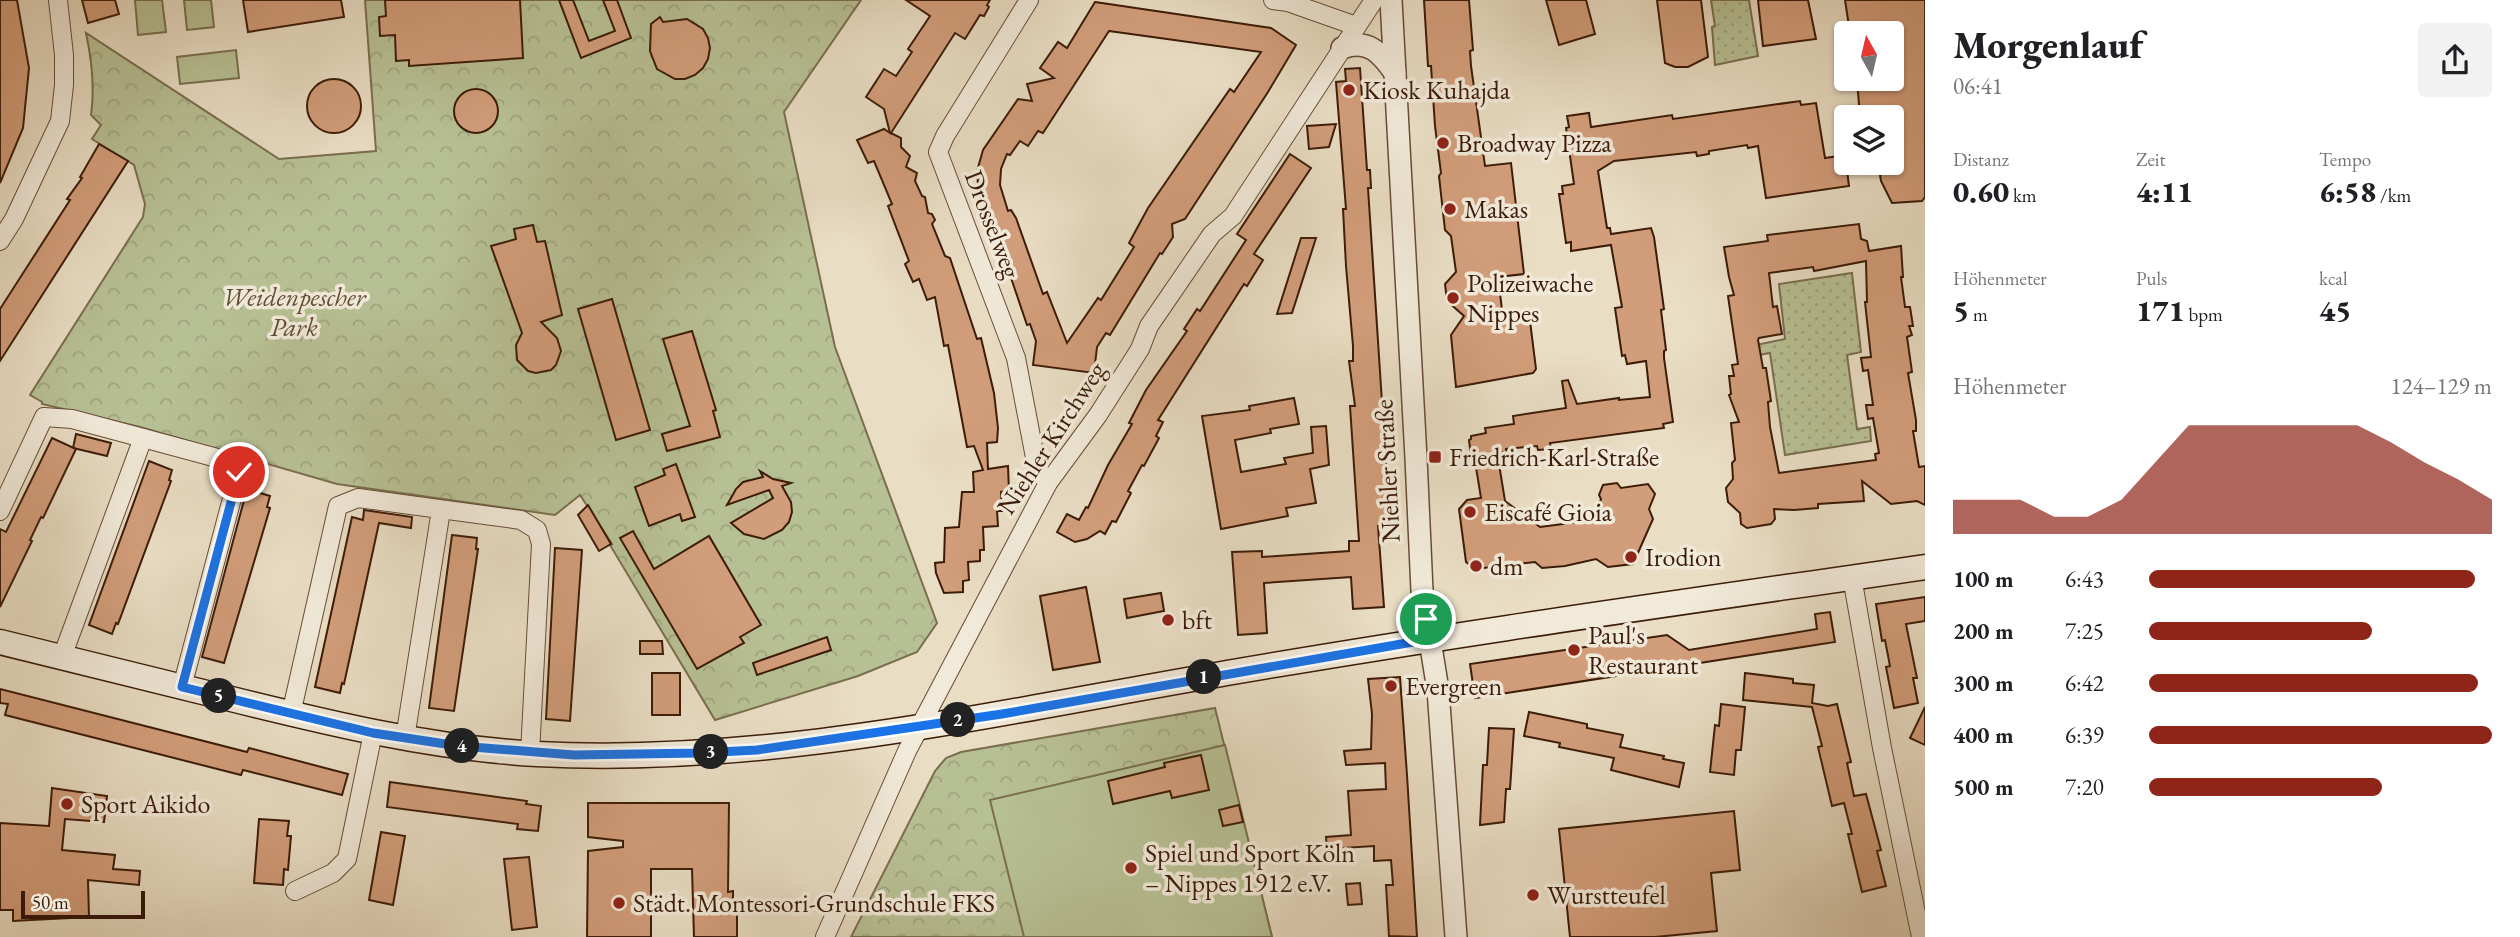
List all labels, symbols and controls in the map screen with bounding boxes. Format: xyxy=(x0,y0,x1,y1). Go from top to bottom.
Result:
text: Morgenlauf xyxy=(1953,20,2143,69)
north arrow xyxy=(1834,21,1904,91)
map controls xyxy=(1834,21,1904,175)
button: share xyxy=(2418,23,2492,97)
text: 06:41 xyxy=(1953,71,2003,101)
place label: Kiosk Kuhajda xyxy=(1363,73,1511,107)
marker: Kiosk Kuhajda xyxy=(1341,82,1357,98)
button: layers xyxy=(1834,105,1904,175)
place label: Broadway Pizza xyxy=(1457,126,1612,160)
marker: Broadway Pizza xyxy=(1435,135,1451,151)
text: Distanz xyxy=(1953,147,2009,172)
text: Zeit xyxy=(2136,147,2166,172)
text: Tempo xyxy=(2319,147,2371,172)
street label: Drosselweg xyxy=(957,165,1029,283)
text: 0.60 xyxy=(1953,172,2009,211)
text: 4:11 xyxy=(2136,172,2193,211)
text: 6:58 xyxy=(2319,172,2376,211)
text: km xyxy=(2009,183,2037,208)
text: /km xyxy=(2376,183,2411,208)
place label: Makas xyxy=(1464,192,1528,226)
marker: Makas xyxy=(1442,201,1458,217)
place label: Polizeiwache Nippes xyxy=(1467,266,1593,330)
text: Höhenmeter xyxy=(1953,266,2047,291)
text: Puls xyxy=(2136,266,2167,291)
text: kcal xyxy=(2319,266,2348,291)
park label: Weidenpescher Park xyxy=(222,280,367,344)
marker: Polizeiwache Nippes xyxy=(1445,290,1461,306)
text: 5 xyxy=(1953,291,1969,330)
text: 171 xyxy=(2136,291,2185,330)
text: 45 xyxy=(2319,291,2351,330)
text: m xyxy=(1969,302,1988,327)
text: bpm xyxy=(2185,302,2223,327)
street label: Niehler Kirchweg xyxy=(989,355,1113,521)
text: Höhenmeter xyxy=(1953,371,2066,401)
text: 124–129 m xyxy=(2391,371,2492,401)
street label: Niehler Straße xyxy=(1366,399,1408,543)
place label: Friedrich-Karl-Straße xyxy=(1449,440,1659,474)
pin xyxy=(209,442,269,502)
marker: Friedrich-Karl-Straße xyxy=(1427,449,1443,465)
icon: check xyxy=(220,453,258,491)
place label: Eiscafé Gioia xyxy=(1484,495,1613,529)
marker: Eiscafé Gioia xyxy=(1462,504,1478,520)
place label: Irodion xyxy=(1645,540,1722,574)
place label: dm xyxy=(1490,549,1523,583)
marker: Irodion xyxy=(1623,549,1639,565)
marker: dm xyxy=(1468,558,1484,574)
text: 100 m xyxy=(1953,564,2014,594)
text: 6:43 xyxy=(2065,564,2104,594)
pin xyxy=(1396,589,1456,649)
icon: arrive xyxy=(1407,600,1445,638)
place label: bft xyxy=(1182,603,1212,637)
marker: bft xyxy=(1160,612,1176,628)
text: 200 m xyxy=(1953,616,2014,646)
text: 7:25 xyxy=(2065,616,2104,646)
place label: Paul's Restaurant xyxy=(1588,618,1698,682)
marker: Paul's Restaurant xyxy=(1566,642,1582,658)
pin: 1 xyxy=(1186,660,1222,694)
text: 1 xyxy=(1198,664,1209,689)
text: 300 m xyxy=(1953,668,2014,698)
text: 6:42 xyxy=(2065,668,2104,698)
place label: Evergreen xyxy=(1405,669,1502,703)
pin: 5 xyxy=(202,678,236,714)
marker: Evergreen xyxy=(1383,678,1399,694)
text: 5 xyxy=(213,683,224,708)
pin: 2 xyxy=(940,702,976,738)
text: 2 xyxy=(952,707,963,732)
text: 400 m xyxy=(1953,720,2014,750)
text: 6:39 xyxy=(2065,720,2104,750)
pin: 4 xyxy=(444,728,480,764)
text: 4 xyxy=(456,733,467,758)
pin: 3 xyxy=(694,734,728,770)
text: 3 xyxy=(705,739,716,764)
text: 500 m xyxy=(1953,772,2014,802)
text: 7:20 xyxy=(2065,772,2104,802)
place label: Sport Aikido xyxy=(81,787,210,821)
marker: Sport Aikido xyxy=(59,796,75,812)
place label: Spiel und Sport Köln – Nippes 1912 e.V. xyxy=(1145,836,1355,900)
marker: Spiel und Sport Köln – Nippes 1912 e.V. xyxy=(1123,860,1139,876)
place label: Wurstteufel xyxy=(1547,878,1666,912)
place label: Städt. Montessori-Grundschule FKS xyxy=(633,886,995,920)
marker: Wurstteufel xyxy=(1525,887,1541,903)
scale bar xyxy=(21,888,145,920)
text: 50 m xyxy=(32,890,69,915)
marker: Städt. Montessori-Grundschule FKS xyxy=(611,895,627,911)

